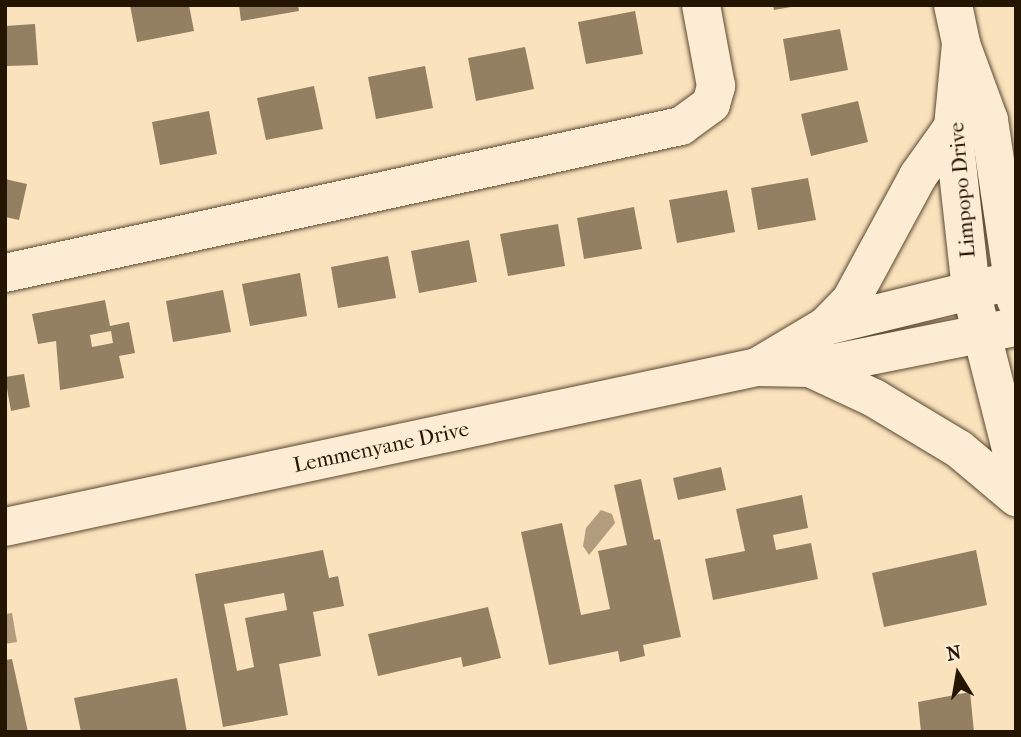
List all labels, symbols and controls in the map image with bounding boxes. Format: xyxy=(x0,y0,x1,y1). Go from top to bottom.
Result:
street label: Limpopo Drive xyxy=(944,121,980,259)
street label: Lemmenyane Drive xyxy=(291,416,471,478)
north arrow xyxy=(923,639,993,709)
text: N xyxy=(945,641,963,666)

